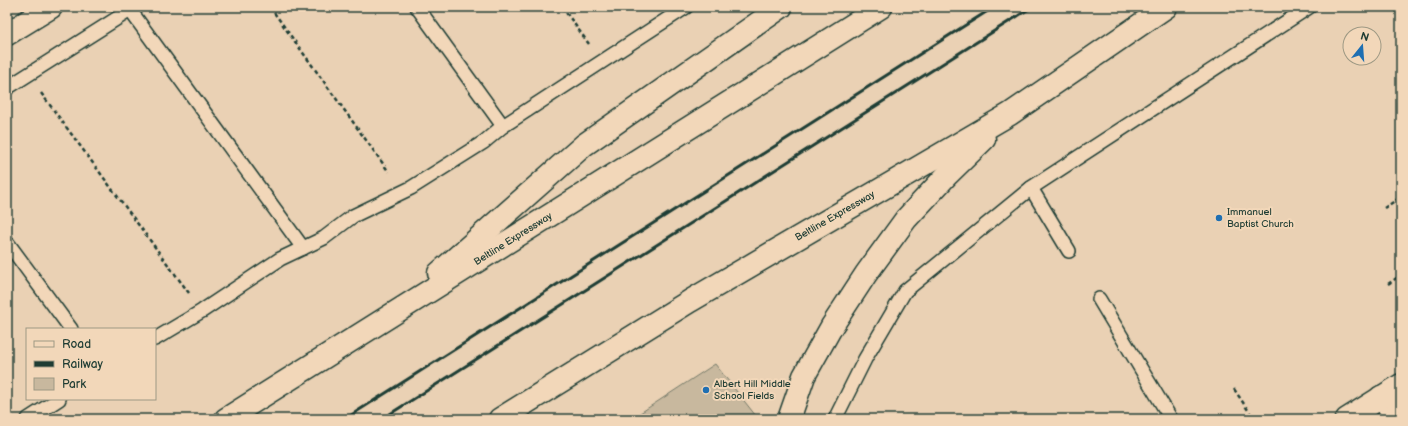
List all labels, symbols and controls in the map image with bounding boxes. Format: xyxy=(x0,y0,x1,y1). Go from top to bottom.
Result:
north arrow xyxy=(1342,26,1382,66)
text: N xyxy=(1359,29,1371,44)
street label: Beltline Expressway xyxy=(793,188,877,244)
place label: Immanuel Baptist Church xyxy=(1227,206,1294,230)
street label: Beltline Expressway xyxy=(472,210,555,268)
marker: Immanuel Baptist Church xyxy=(1214,213,1224,223)
legend xyxy=(26,328,156,400)
text: Road xyxy=(62,337,91,352)
text: Railway xyxy=(62,357,104,372)
text: Park xyxy=(62,377,86,392)
place label: Albert Hill Middle School Fields xyxy=(714,378,791,402)
marker: Albert Hill Middle School Fields xyxy=(701,385,711,395)

